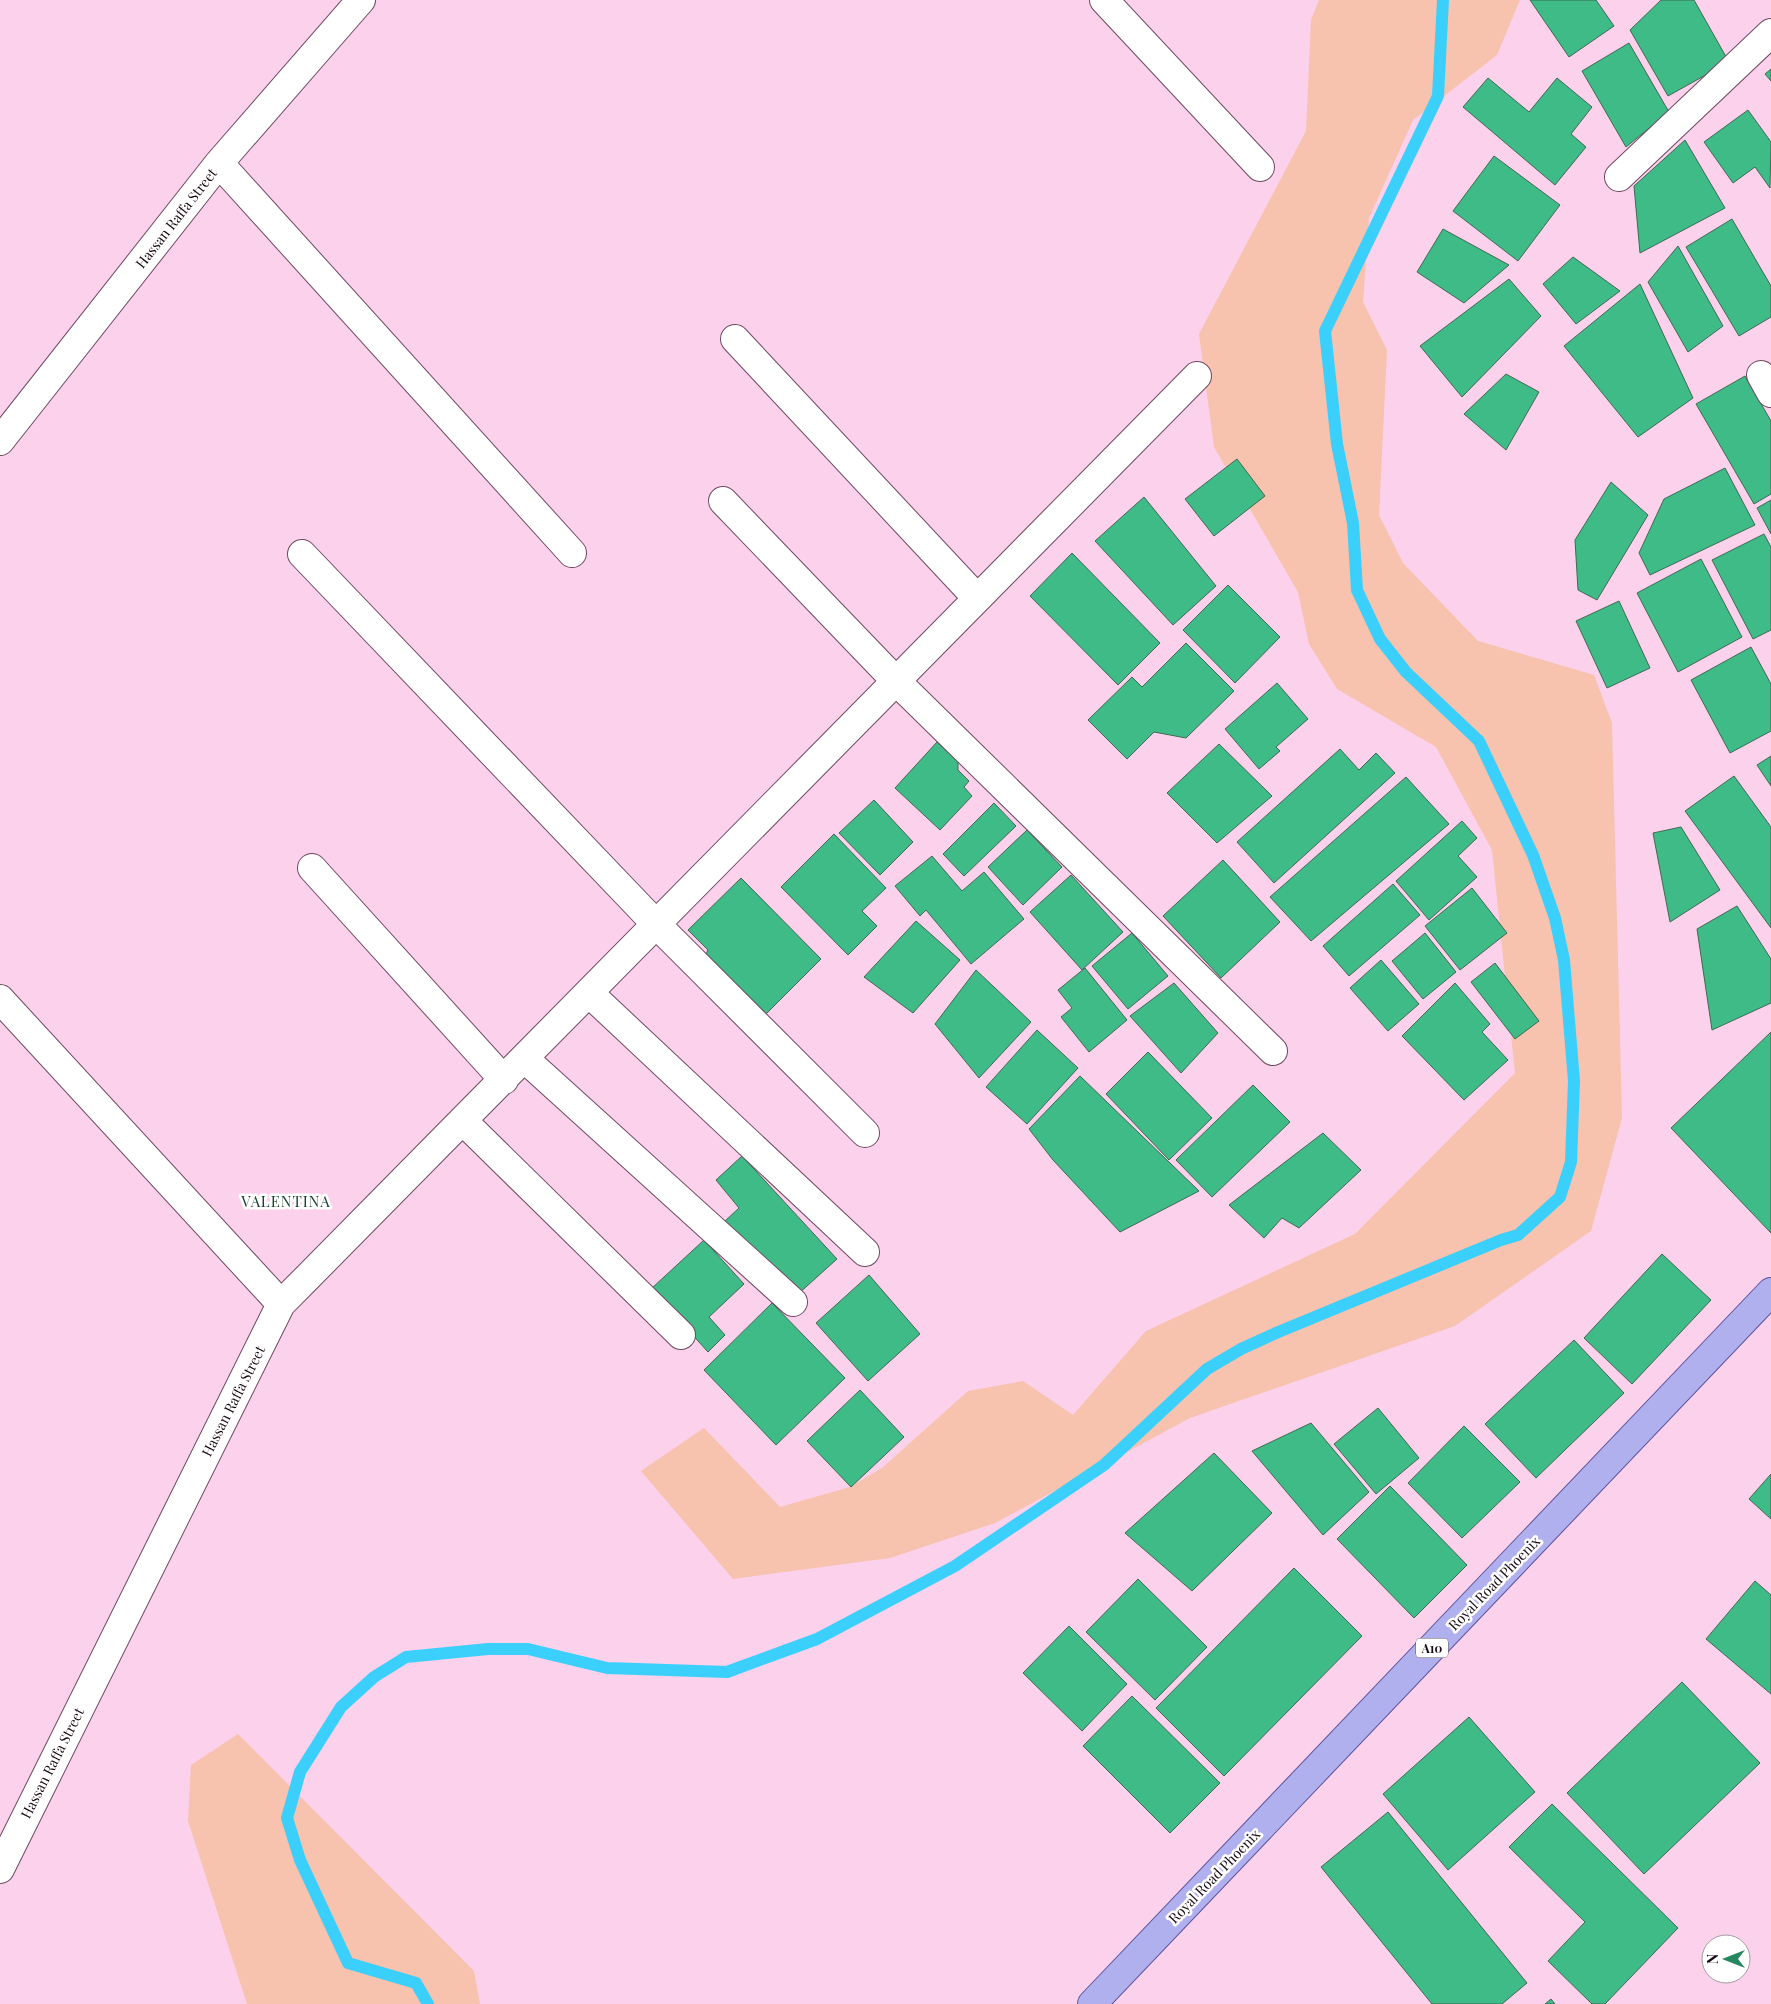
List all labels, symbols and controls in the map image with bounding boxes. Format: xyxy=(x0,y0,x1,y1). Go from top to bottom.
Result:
street label: Hassan Raffa Street xyxy=(131,163,222,272)
district label: VALENTINA xyxy=(240,1191,331,1211)
street label: Hassan Raffa Street xyxy=(197,1341,270,1460)
street label: Royal Road Phoenix xyxy=(1444,1531,1544,1634)
road number: A10 xyxy=(1416,1639,1448,1658)
street label: Hassan Raffa Street xyxy=(16,1703,89,1822)
street label: Royal Road Phoenix xyxy=(1164,1824,1264,1927)
north arrow xyxy=(1701,1934,1751,1984)
text: N xyxy=(1703,1954,1722,1964)

